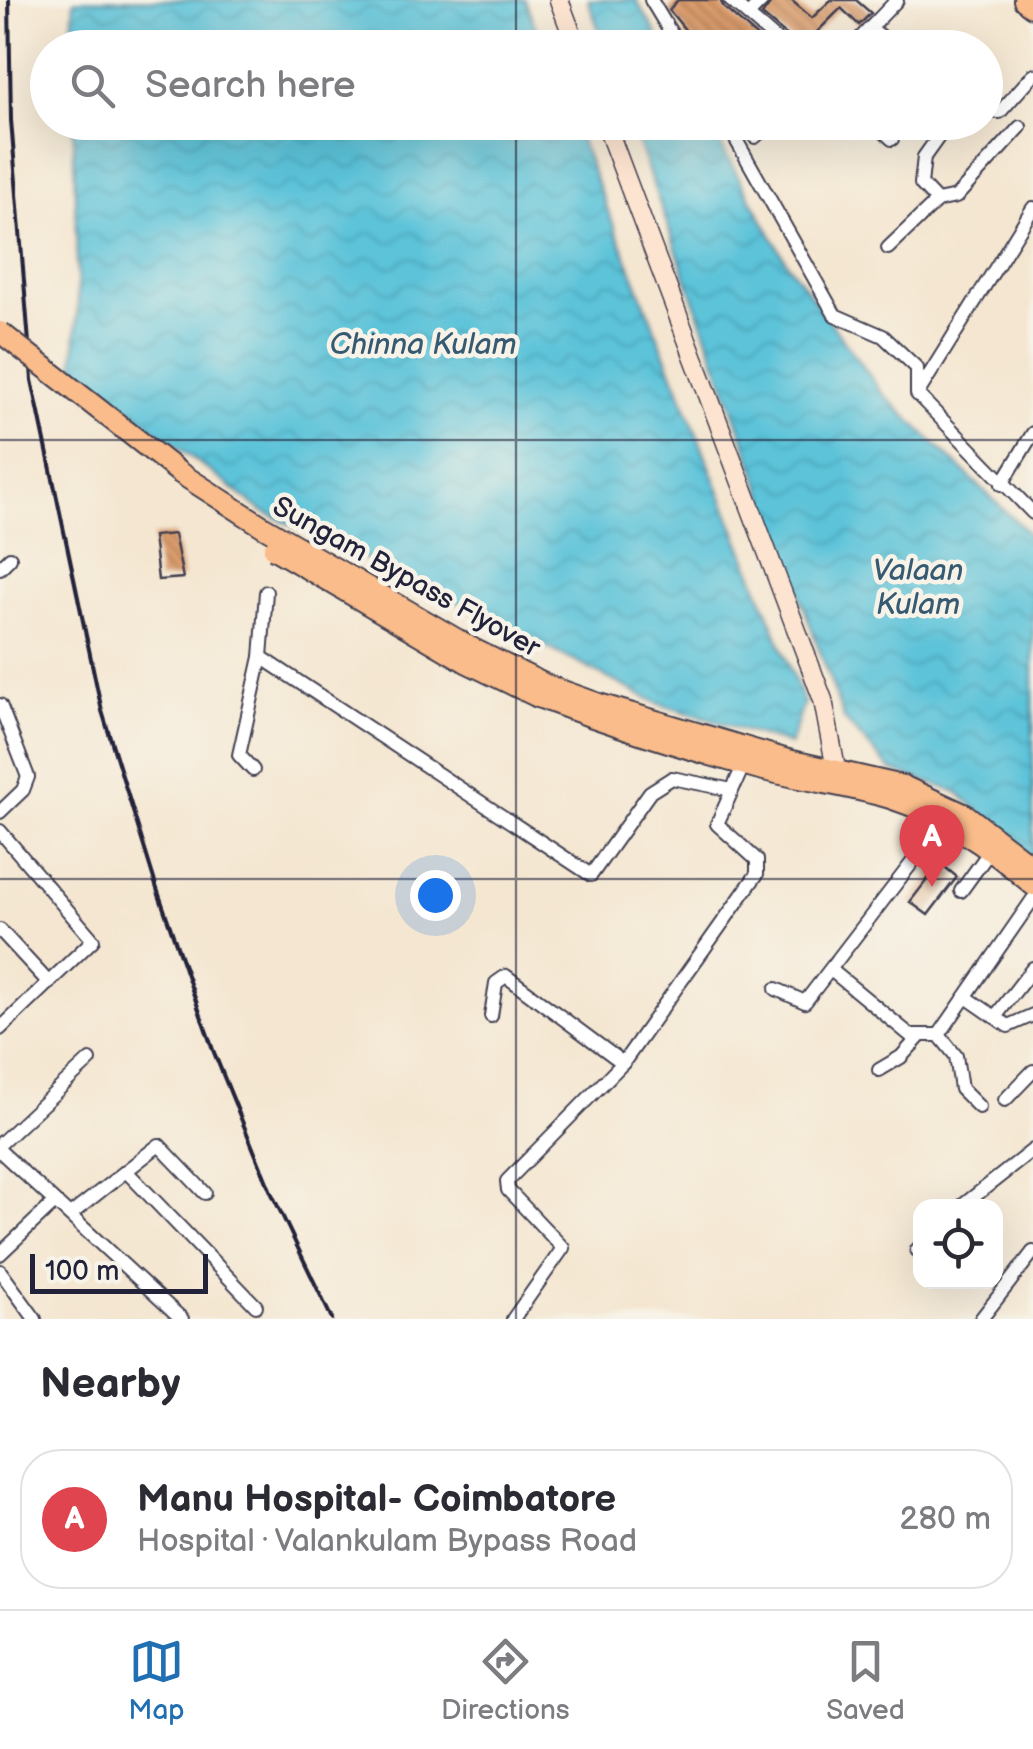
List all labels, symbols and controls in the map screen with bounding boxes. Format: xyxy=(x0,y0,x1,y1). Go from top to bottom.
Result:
search box xyxy=(30,30,1003,140)
icon: search xyxy=(65,58,120,113)
text: Search here xyxy=(145,63,356,108)
water label: Chinna Kulam xyxy=(329,327,517,363)
street label: Sungam Bypass Flyover xyxy=(267,490,547,665)
water label: Valaan Kulam xyxy=(872,553,964,623)
pin: A xyxy=(900,804,964,887)
your location xyxy=(410,870,461,921)
map controls xyxy=(913,1199,1003,1289)
button: locate xyxy=(913,1199,1003,1289)
scale bar xyxy=(30,1249,208,1294)
text: 100 m xyxy=(45,1255,119,1288)
text: Nearby xyxy=(40,1359,180,1410)
text: Manu Hospital- Coimbatore xyxy=(137,1477,616,1522)
text: A xyxy=(65,1500,84,1539)
text: 280 m xyxy=(900,1500,991,1539)
text: Hospital · Valankulam Bypass Road xyxy=(137,1522,637,1561)
tab: Map xyxy=(128,1634,185,1727)
tab: Directions xyxy=(441,1634,570,1727)
tab: Saved xyxy=(826,1634,905,1727)

